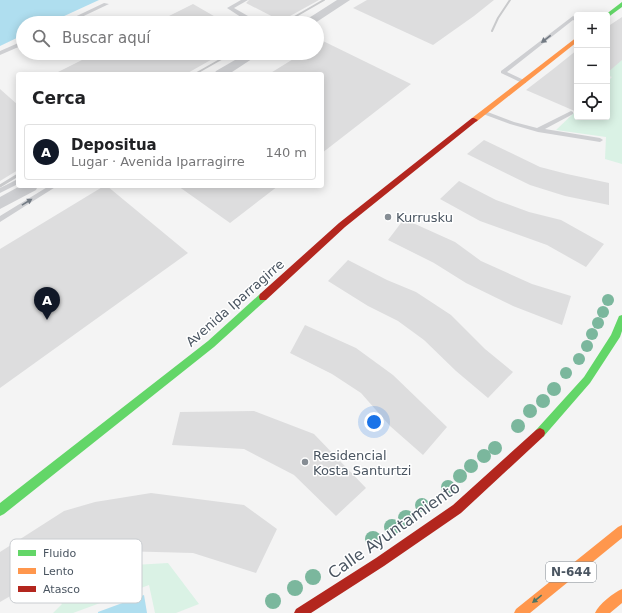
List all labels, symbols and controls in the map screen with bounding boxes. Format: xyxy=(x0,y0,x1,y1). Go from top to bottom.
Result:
map controls xyxy=(574,12,610,120)
button: + xyxy=(574,12,610,48)
search box xyxy=(16,16,324,60)
icon: search xyxy=(30,27,52,49)
text: Buscar aquí xyxy=(62,29,150,47)
one-way arrow xyxy=(540,35,551,43)
button: − xyxy=(574,48,610,84)
button: locate xyxy=(574,84,610,120)
text: Cerca xyxy=(32,88,86,108)
text: Depositua xyxy=(71,136,157,154)
text: A xyxy=(41,145,51,160)
text: 140 m xyxy=(265,145,307,160)
text: Lugar · Avenida Iparragirre xyxy=(71,154,245,169)
one-way arrow xyxy=(21,199,33,206)
place label: Kurrusku xyxy=(396,210,453,225)
marker: Kurrusku xyxy=(383,212,393,222)
street label: Avenida Iparragirre xyxy=(183,256,287,350)
pin: A xyxy=(34,287,60,320)
your location xyxy=(364,412,384,432)
place label: Residencial Kosta Santurtzi xyxy=(313,448,411,478)
marker: Residencial Kosta Santurtzi xyxy=(300,457,310,467)
street label: Calle Ayuntamiento xyxy=(324,477,464,583)
legend xyxy=(10,539,142,603)
text: Fluido xyxy=(43,547,76,560)
road number: N-644 xyxy=(546,562,596,582)
text: Lento xyxy=(43,565,74,578)
text: Atasco xyxy=(43,583,80,596)
one-way arrow xyxy=(532,595,543,604)

